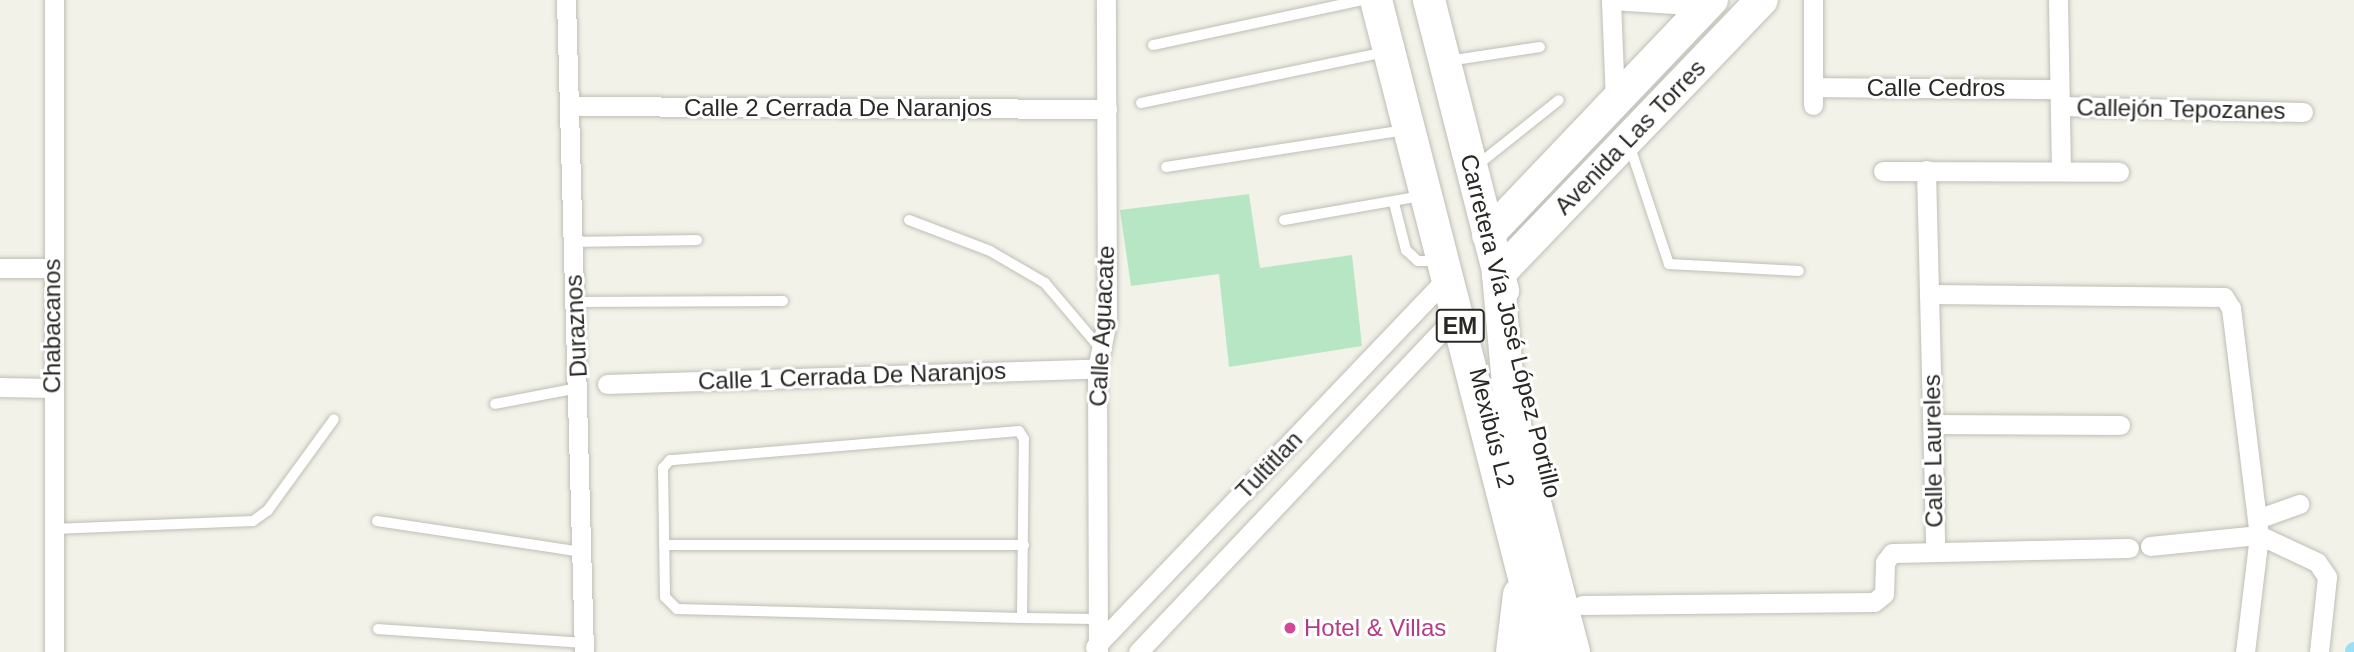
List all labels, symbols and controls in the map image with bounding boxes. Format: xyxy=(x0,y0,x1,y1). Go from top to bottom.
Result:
street label: Avenida Las Torres xyxy=(1548,53,1712,221)
street label: Calle Cedros xyxy=(1867,74,2005,102)
street label: Callejón Tepozanes xyxy=(2076,93,2286,125)
street label: Calle 2 Cerrada De Naranjos xyxy=(684,94,992,122)
street label: Carretera Vía José López Portillo xyxy=(1454,151,1568,501)
street label: Calle Aguacate xyxy=(1083,244,1121,408)
street label: Chabacanos xyxy=(38,259,66,393)
street label: Duraznos xyxy=(559,274,593,378)
road number: EM xyxy=(1436,306,1484,346)
street label: Calle 1 Cerrada De Naranjos xyxy=(698,356,1006,396)
street label: Mexibús L2 xyxy=(1463,365,1521,491)
street label: Calle Laureles xyxy=(1917,374,1949,528)
street label: Tultitlan xyxy=(1230,425,1308,505)
place label: Hotel & Villas xyxy=(1304,614,1446,642)
marker: Hotel & Villas xyxy=(1282,620,1298,636)

